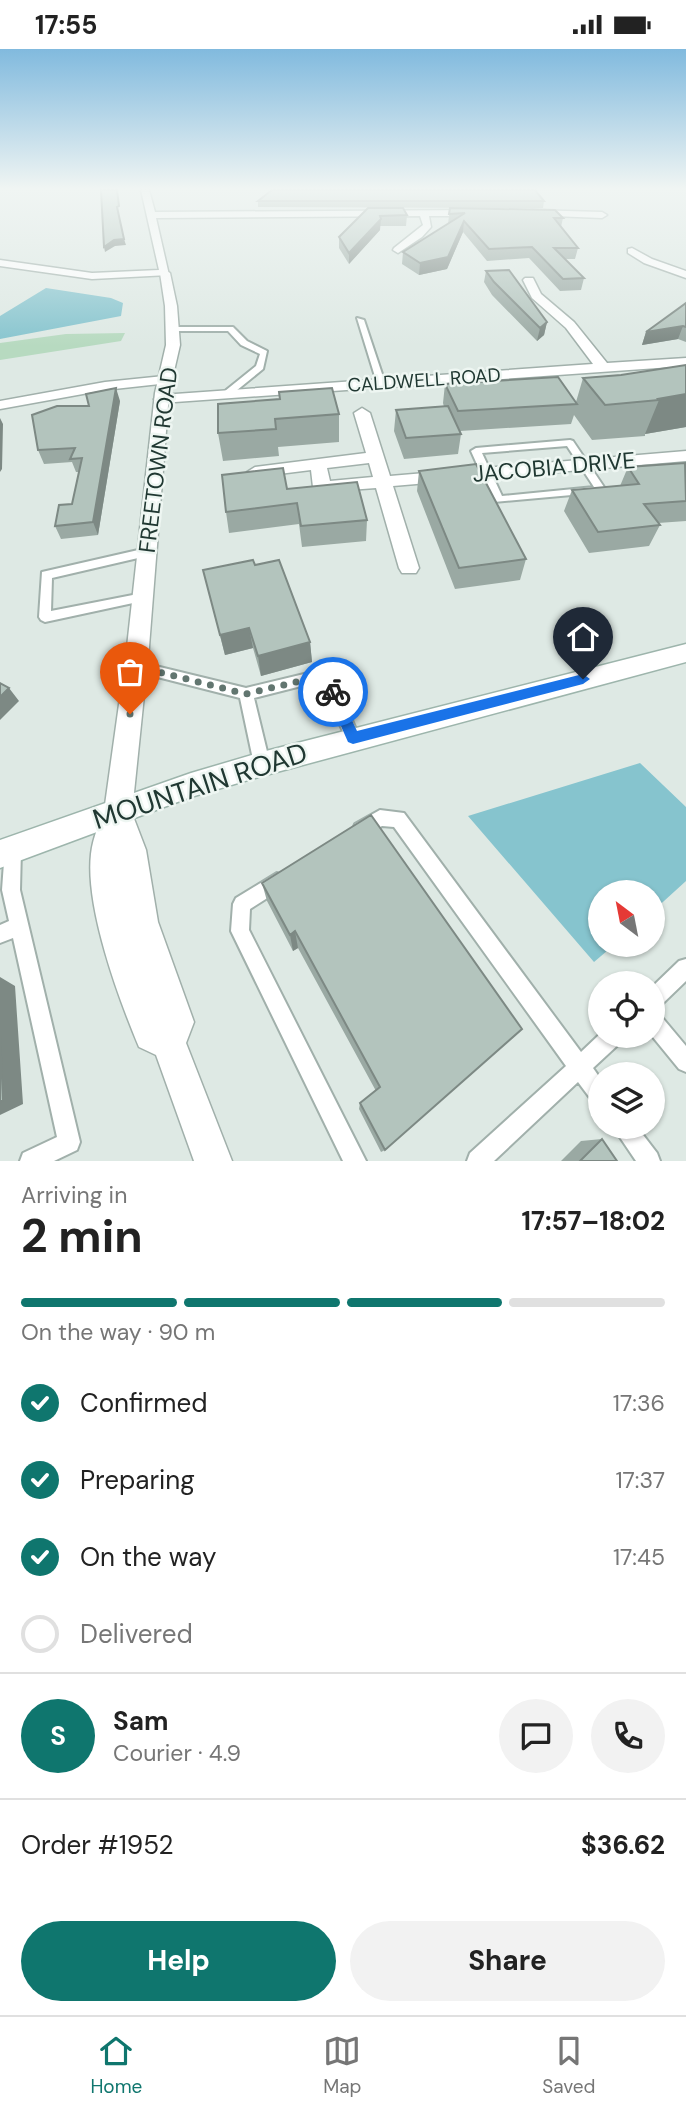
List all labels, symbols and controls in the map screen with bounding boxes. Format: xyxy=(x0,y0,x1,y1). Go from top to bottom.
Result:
text: 17:55 xyxy=(35,8,97,42)
street label: CALDWELL ROAD xyxy=(347,362,501,398)
street label: FREETOWN ROAD xyxy=(132,365,184,555)
street label: JACOBIA DRIVE xyxy=(471,445,637,489)
pin xyxy=(553,607,613,679)
icon: home xyxy=(564,618,602,656)
pin xyxy=(100,642,160,714)
icon: bag xyxy=(111,653,149,691)
courier xyxy=(298,657,368,727)
icon: bike xyxy=(314,673,352,711)
street label: MOUNTAIN ROAD xyxy=(88,734,312,838)
north arrow xyxy=(588,880,665,957)
map controls xyxy=(588,880,665,1139)
button: locate xyxy=(588,971,665,1048)
button: layers xyxy=(588,1062,665,1139)
text: Arriving in xyxy=(21,1180,127,1210)
text: 17:57–18:02 xyxy=(522,1204,665,1238)
text: 2 min xyxy=(21,1206,143,1266)
text: On the way · 90 m xyxy=(21,1317,215,1347)
icon: check xyxy=(21,1384,59,1422)
text: Confirmed xyxy=(80,1386,207,1420)
text: 17:36 xyxy=(613,1388,665,1418)
icon: check xyxy=(21,1461,59,1499)
text: Preparing xyxy=(80,1463,195,1497)
text: 17:37 xyxy=(615,1465,665,1495)
icon: check xyxy=(21,1538,59,1576)
text: On the way xyxy=(80,1540,216,1574)
text: 17:45 xyxy=(613,1542,665,1572)
text: Delivered xyxy=(80,1617,193,1651)
button: chat xyxy=(499,1699,573,1773)
button: phone xyxy=(591,1699,665,1773)
text: Sam xyxy=(113,1704,168,1738)
text: S xyxy=(50,1719,66,1753)
text: Courier · 4.9 xyxy=(113,1738,241,1768)
text: Order #1952 xyxy=(21,1828,174,1862)
text: $36.62 xyxy=(581,1828,665,1862)
button: Help xyxy=(21,1921,336,2001)
button: Share xyxy=(350,1921,665,2001)
tab: Home xyxy=(90,2032,142,2099)
tab: Map xyxy=(323,2032,361,2099)
tab: Saved xyxy=(542,2032,596,2099)

